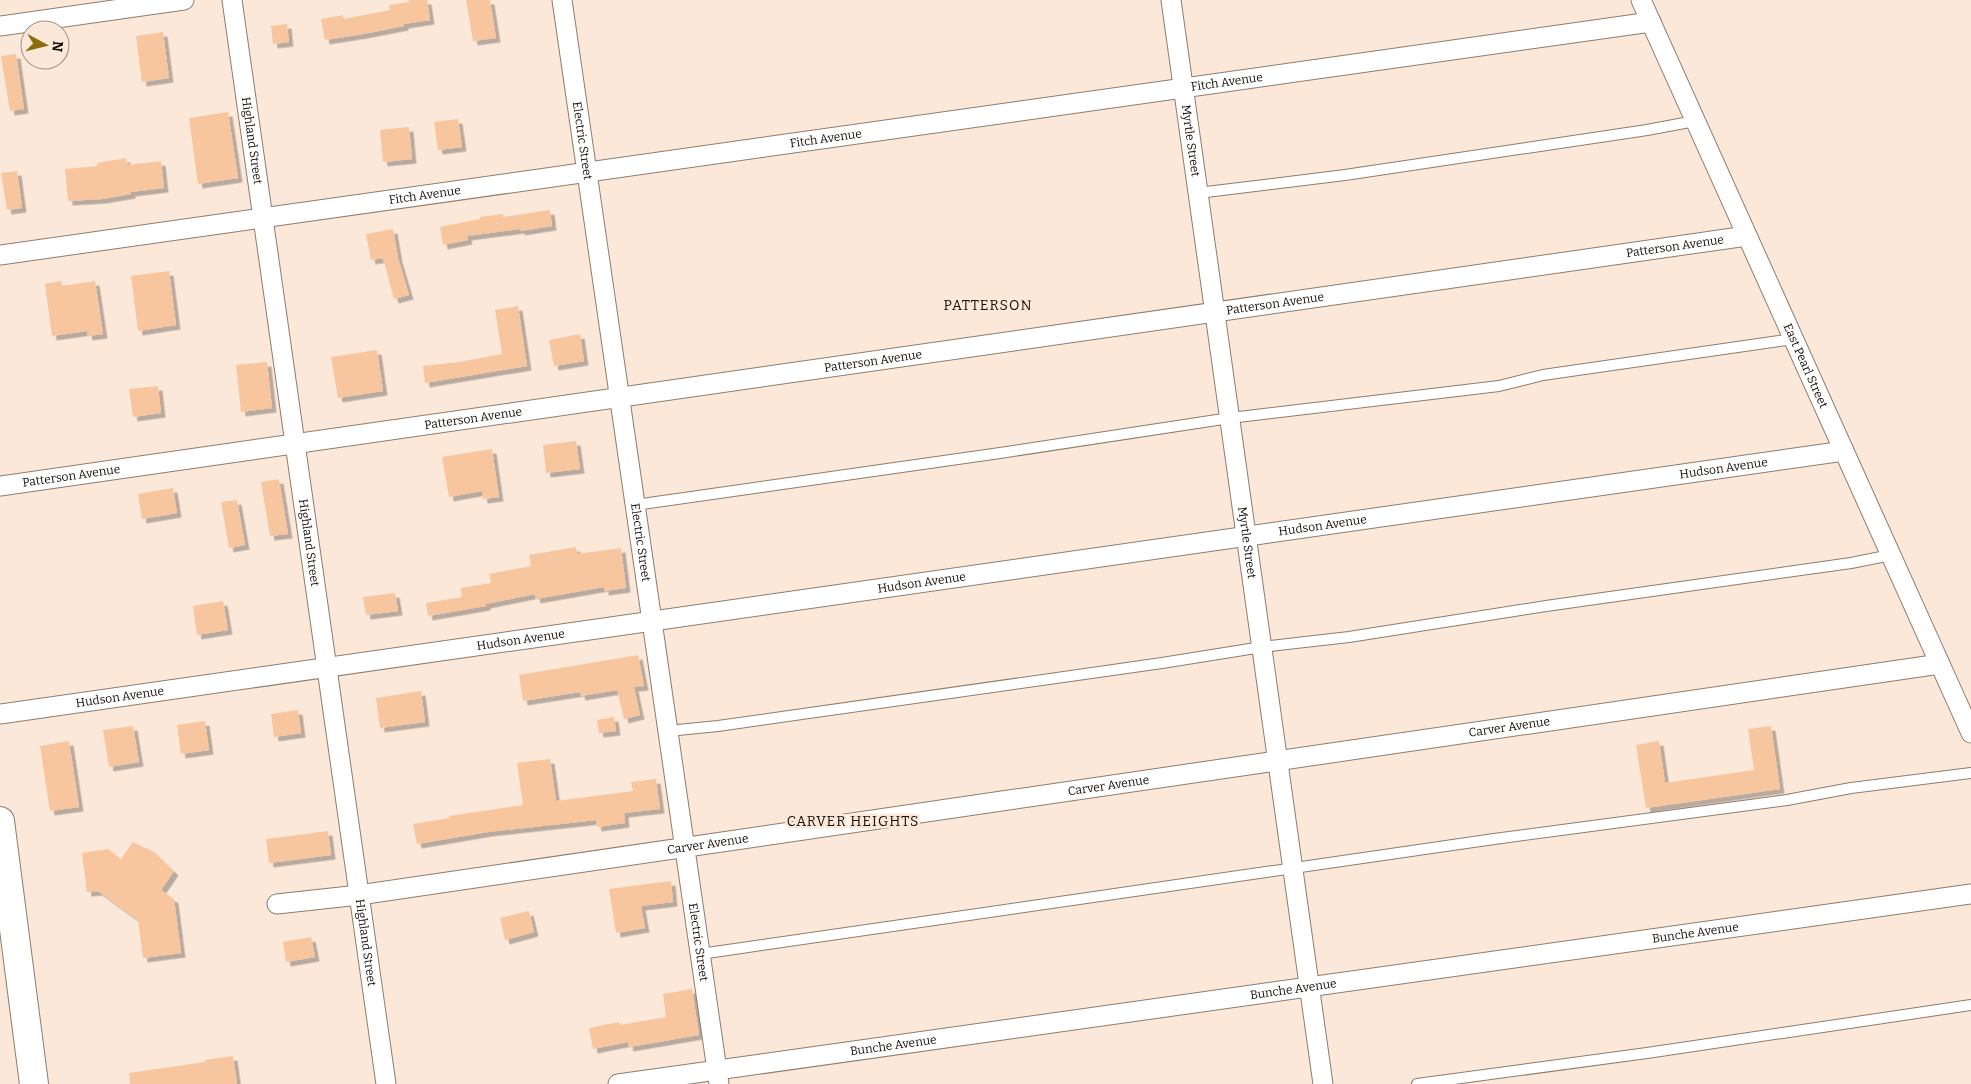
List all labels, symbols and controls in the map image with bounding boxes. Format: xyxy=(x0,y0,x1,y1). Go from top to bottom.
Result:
north arrow xyxy=(20,20,70,70)
text: N xyxy=(48,40,67,53)
street label: Fitch Avenue xyxy=(1190,70,1264,94)
street label: Highland Street xyxy=(239,96,265,186)
street label: Electric Street xyxy=(570,100,595,181)
street label: Myrtle Street xyxy=(1179,104,1203,178)
street label: Fitch Avenue xyxy=(789,126,863,150)
street label: Fitch Avenue xyxy=(388,183,462,207)
street label: Patterson Avenue xyxy=(1625,232,1725,260)
street label: Patterson Avenue xyxy=(1225,290,1325,317)
district label: PATTERSON xyxy=(943,297,1033,314)
street label: East Pearl Street xyxy=(1780,321,1831,411)
street label: Patterson Avenue xyxy=(823,347,923,375)
street label: Patterson Avenue xyxy=(423,404,523,432)
street label: Hudson Avenue xyxy=(1678,455,1769,481)
street label: Patterson Avenue xyxy=(21,462,121,490)
street label: Highland Street xyxy=(296,498,322,588)
street label: Electric Street xyxy=(628,502,653,583)
street label: Myrtle Street xyxy=(1235,506,1259,580)
street label: Hudson Avenue xyxy=(1278,512,1368,539)
street label: Hudson Avenue xyxy=(877,569,967,596)
street label: Hudson Avenue xyxy=(476,627,566,653)
street label: Hudson Avenue xyxy=(75,684,165,710)
street label: Carver Avenue xyxy=(1468,714,1551,740)
street label: Carver Avenue xyxy=(1067,773,1150,798)
district label: CARVER HEIGHTS xyxy=(787,813,919,830)
street label: Carver Avenue xyxy=(666,831,749,857)
street label: Highland Street xyxy=(353,898,379,988)
street label: Electric Street xyxy=(686,902,711,983)
street label: Bunche Avenue xyxy=(1651,920,1740,946)
street label: Bunche Avenue xyxy=(1249,976,1338,1002)
street label: Bunche Avenue xyxy=(849,1032,937,1058)

